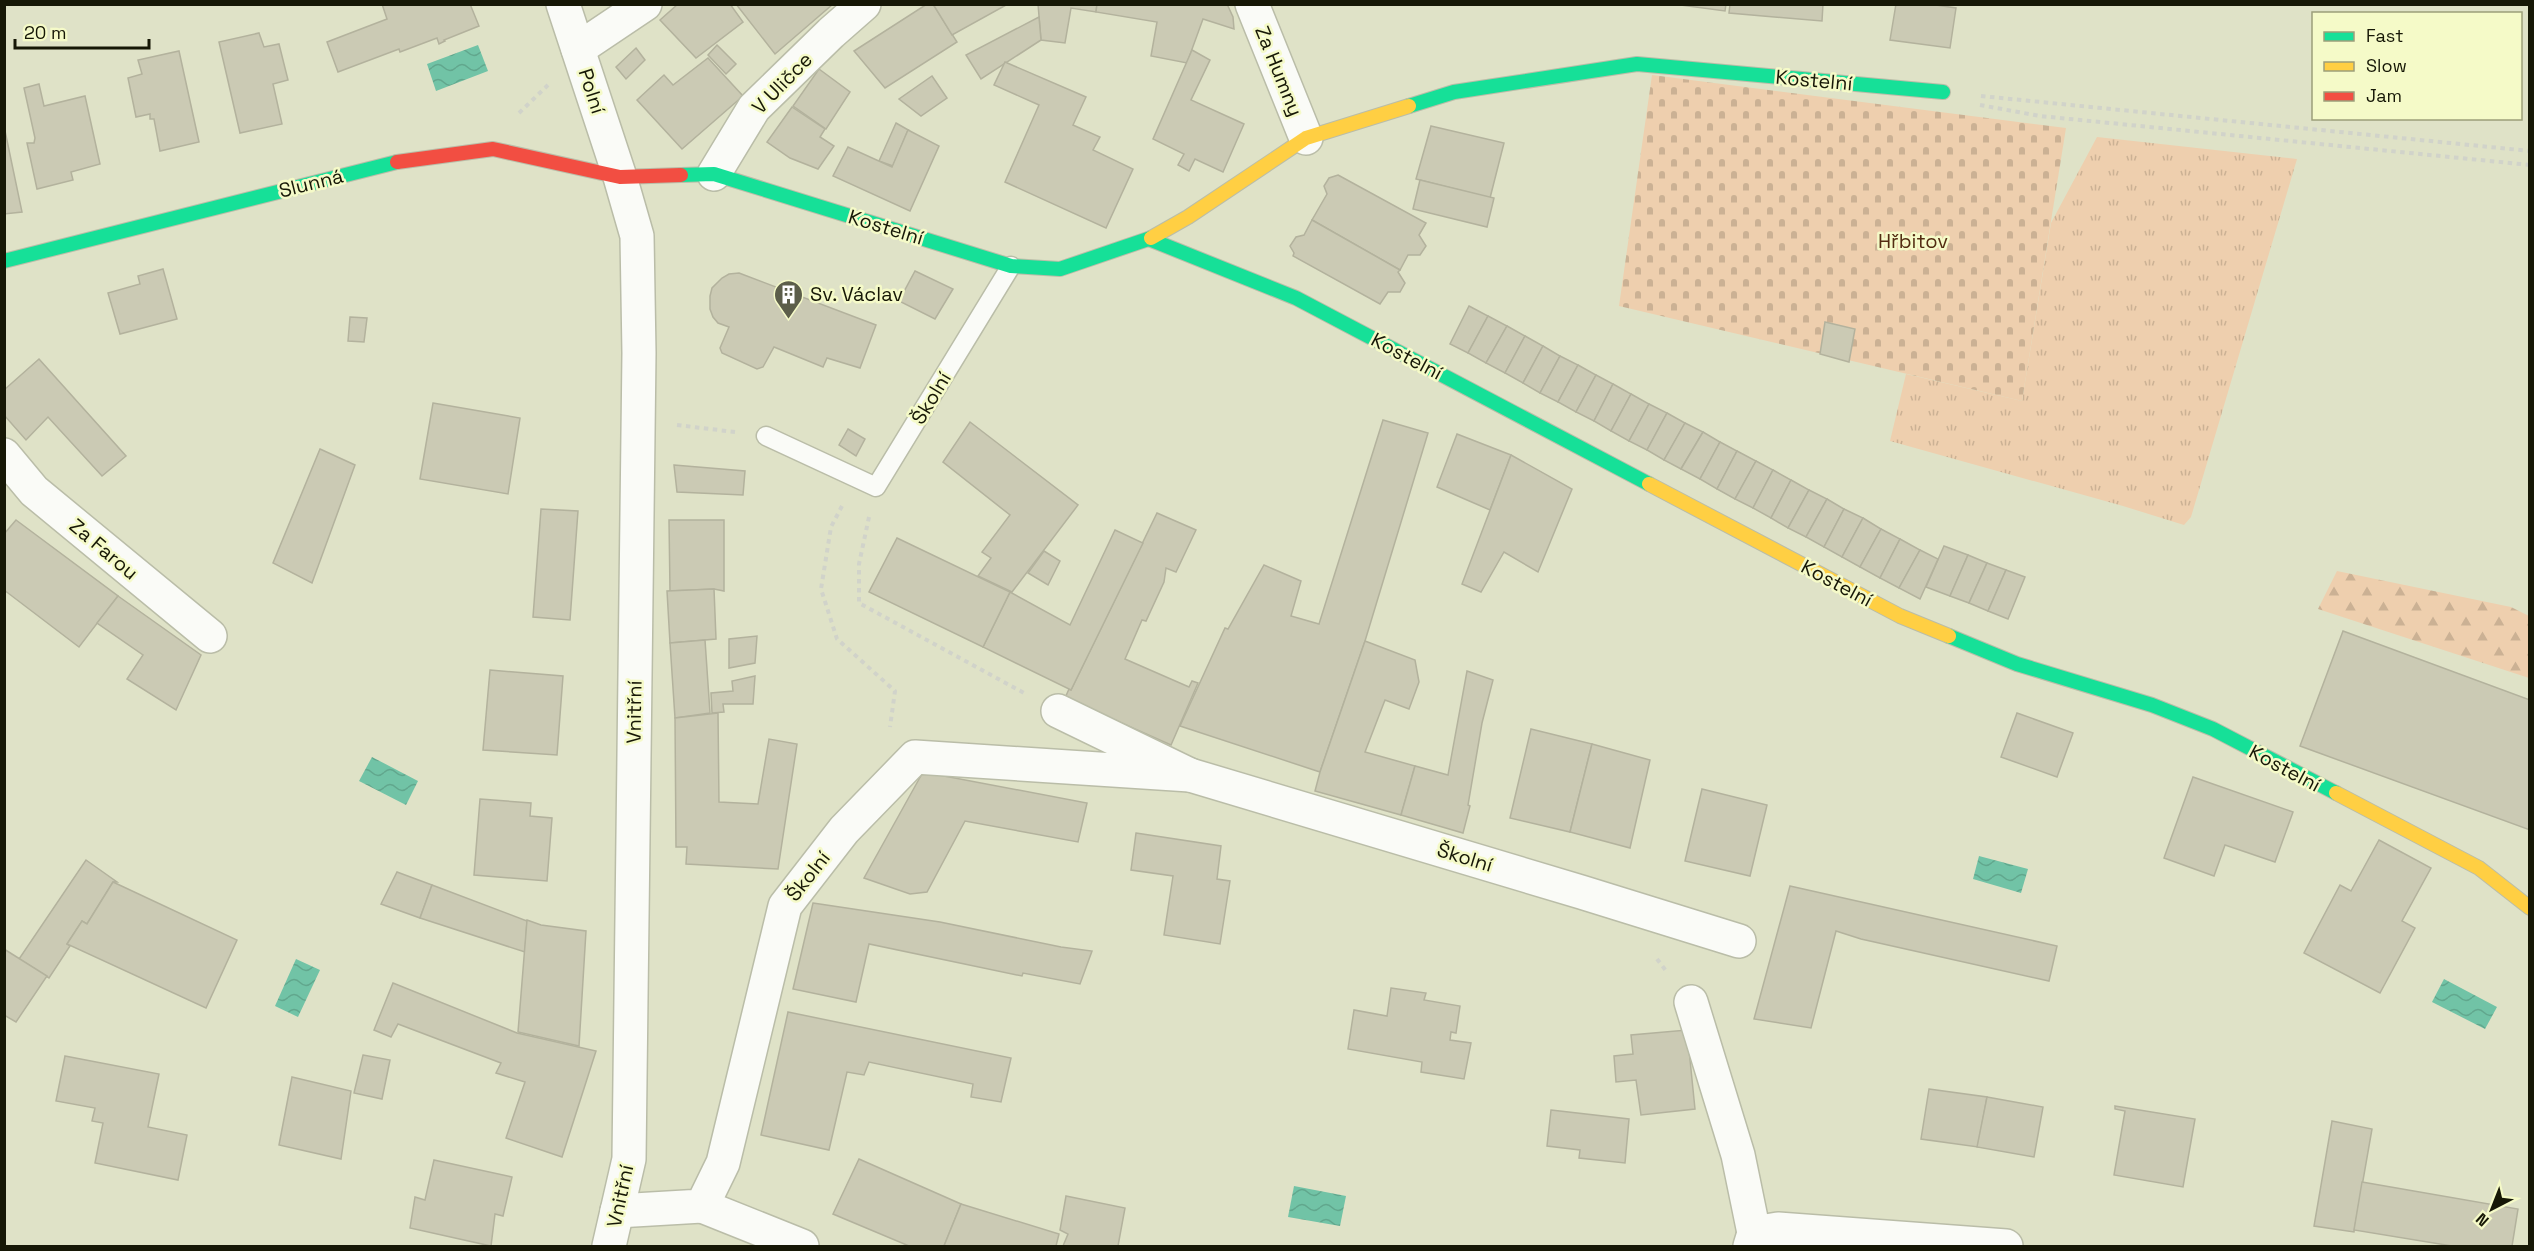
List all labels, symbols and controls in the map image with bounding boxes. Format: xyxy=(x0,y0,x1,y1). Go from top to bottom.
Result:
scale bar xyxy=(15,12,148,50)
legend xyxy=(2312,12,2522,120)
text: 20 m xyxy=(24,21,67,44)
street label: Za Humny xyxy=(1249,22,1309,120)
text: Fast xyxy=(2366,24,2403,47)
street label: V Uličce xyxy=(746,47,818,119)
text: Slow xyxy=(2366,54,2407,77)
street label: Kostelní xyxy=(1774,64,1854,96)
street label: Polní xyxy=(573,65,612,117)
text: Jam xyxy=(2366,84,2402,107)
street label: Slunná xyxy=(276,162,346,204)
street label: Kostelní xyxy=(845,203,927,251)
park label: Hřbitov xyxy=(1878,228,1948,254)
building icon: Sv. Václav xyxy=(773,278,805,320)
place label: Sv. Václav xyxy=(810,281,903,307)
street label: Kostelní xyxy=(1367,326,1447,386)
street label: Školní xyxy=(905,367,957,429)
street label: Za Farou xyxy=(64,513,144,585)
street label: Kostelní xyxy=(1797,553,1877,613)
street label: Vnitřní xyxy=(620,680,648,744)
street label: Kostelní xyxy=(2245,738,2325,798)
street label: Školní xyxy=(1434,836,1496,878)
street label: Školní xyxy=(780,845,836,906)
street label: Vnitřní xyxy=(601,1162,639,1230)
north arrow xyxy=(2462,1179,2522,1239)
text: N xyxy=(2471,1208,2493,1231)

